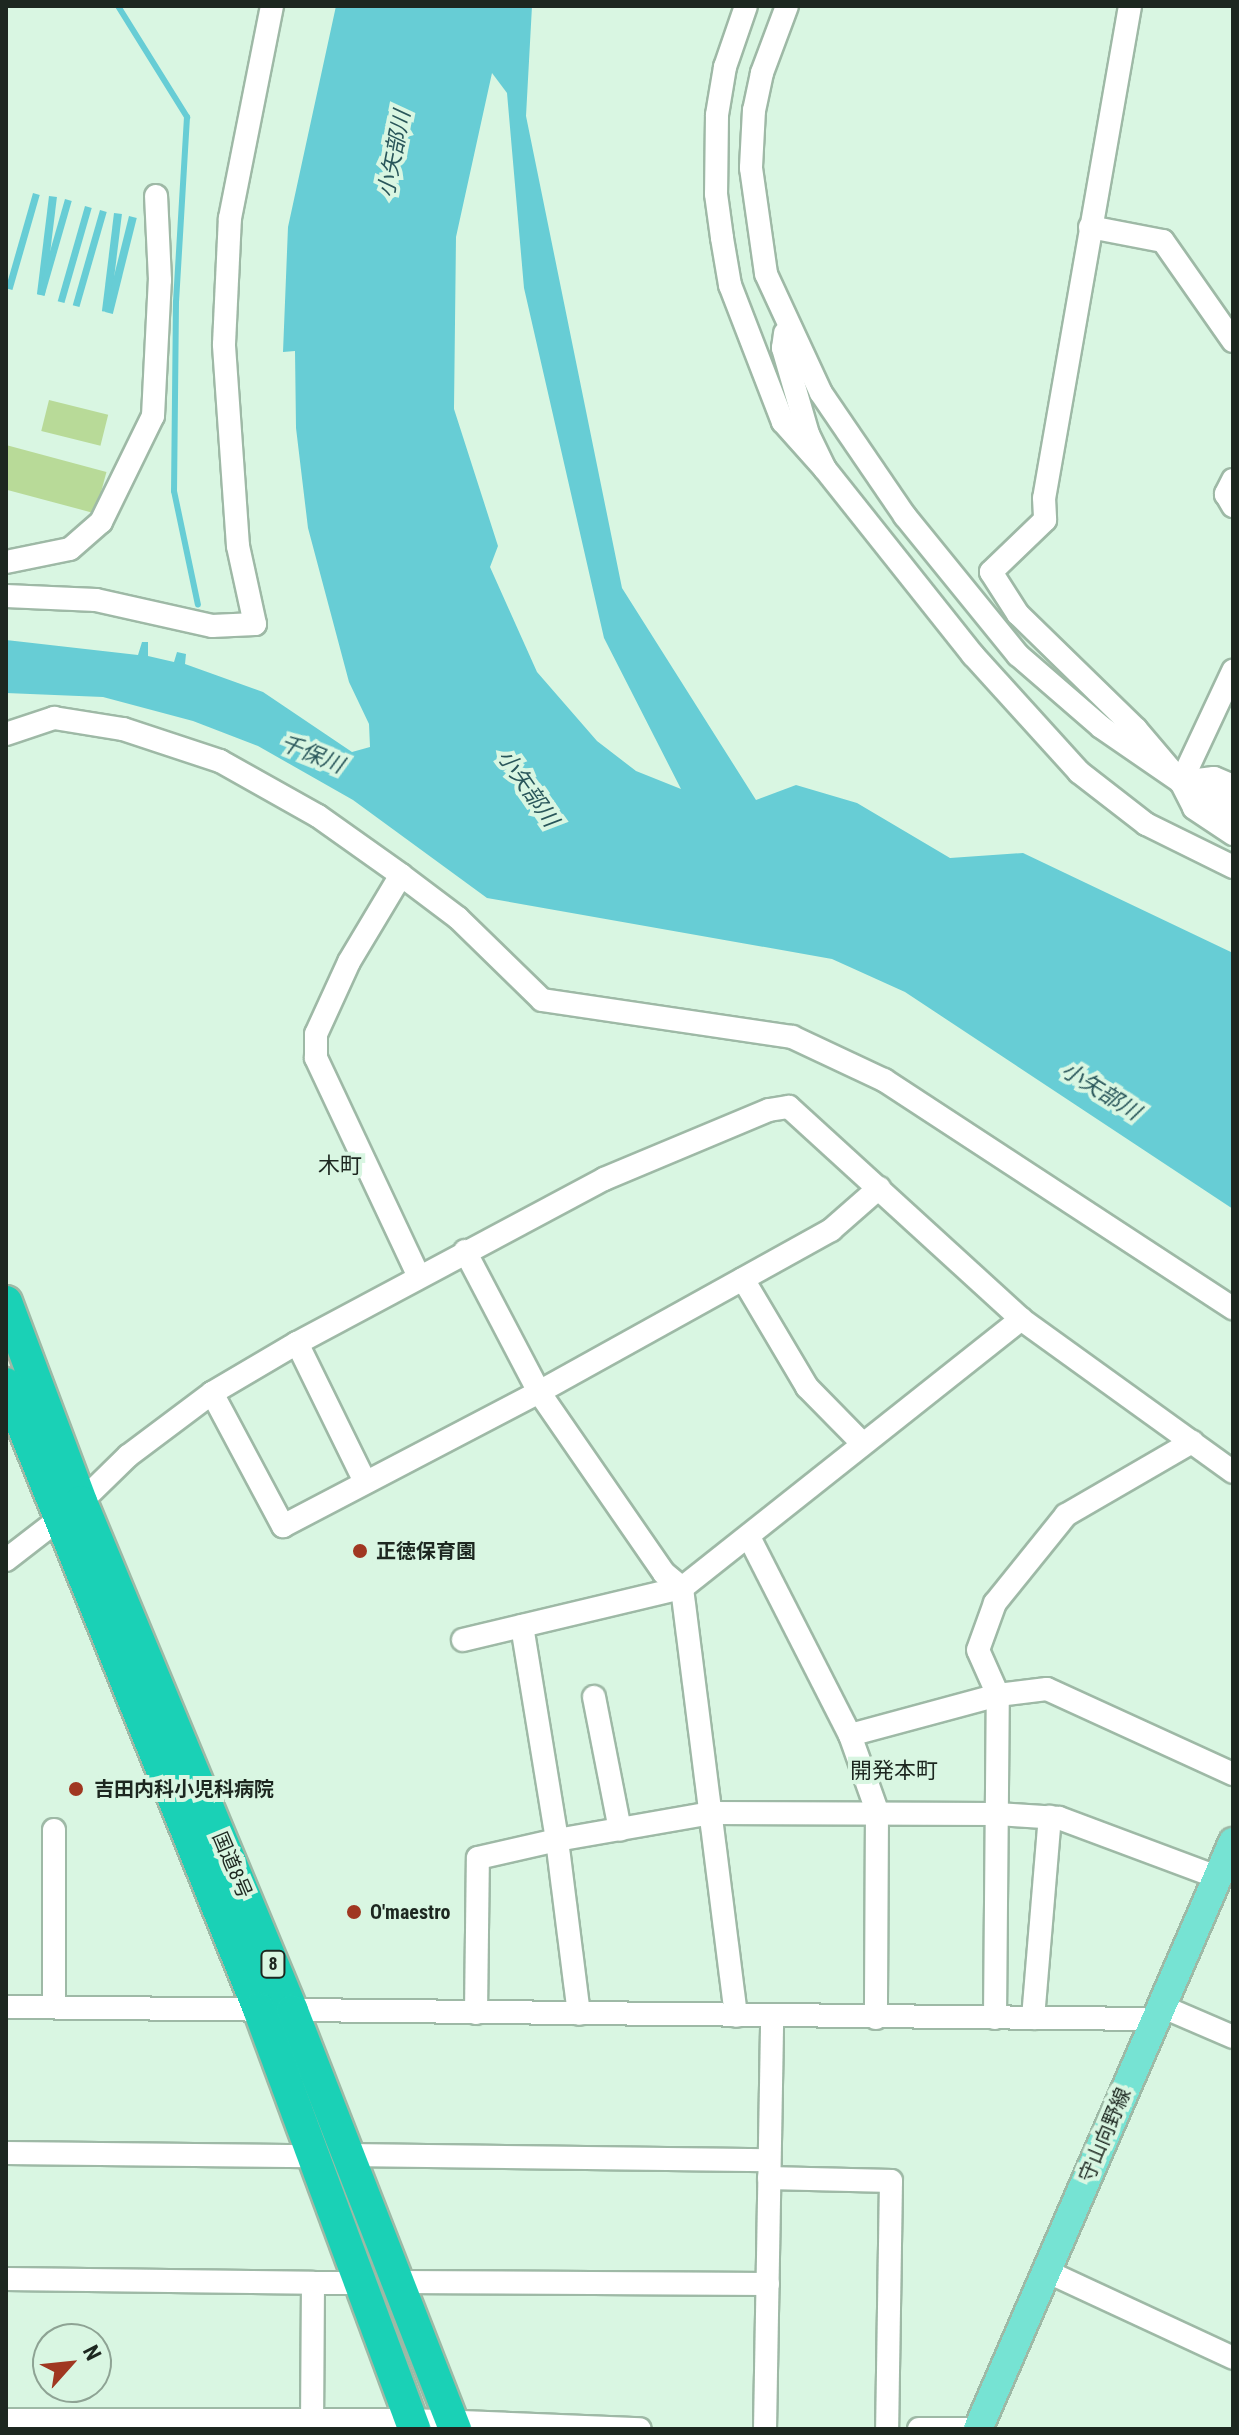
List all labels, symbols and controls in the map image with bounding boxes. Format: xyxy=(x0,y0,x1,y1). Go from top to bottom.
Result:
water label: 小矢部川 xyxy=(373,108,415,200)
water label: 千保川 xyxy=(276,729,348,779)
water label: 小矢部川 xyxy=(492,744,564,832)
water label: 小矢部川 xyxy=(1057,1056,1145,1126)
district label: 木町 xyxy=(318,1153,362,1179)
place label: 正徳保育園 xyxy=(376,1539,476,1563)
marker: 正徳保育園 xyxy=(351,1542,369,1560)
district label: 開発本町 xyxy=(850,1758,938,1784)
place label: 吉田内科小児科病院 xyxy=(94,1777,274,1801)
marker: 吉田内科小児科病院 xyxy=(65,1778,87,1800)
street label: 国道8号 xyxy=(207,1828,257,1902)
place label: O'maestro xyxy=(370,1900,450,1924)
marker: O'maestro xyxy=(345,1903,363,1921)
road number: 8 xyxy=(259,1950,287,1978)
street label: 守山向野線 xyxy=(1074,2084,1136,2186)
north arrow xyxy=(32,2323,112,2403)
text: N xyxy=(78,2341,106,2364)

